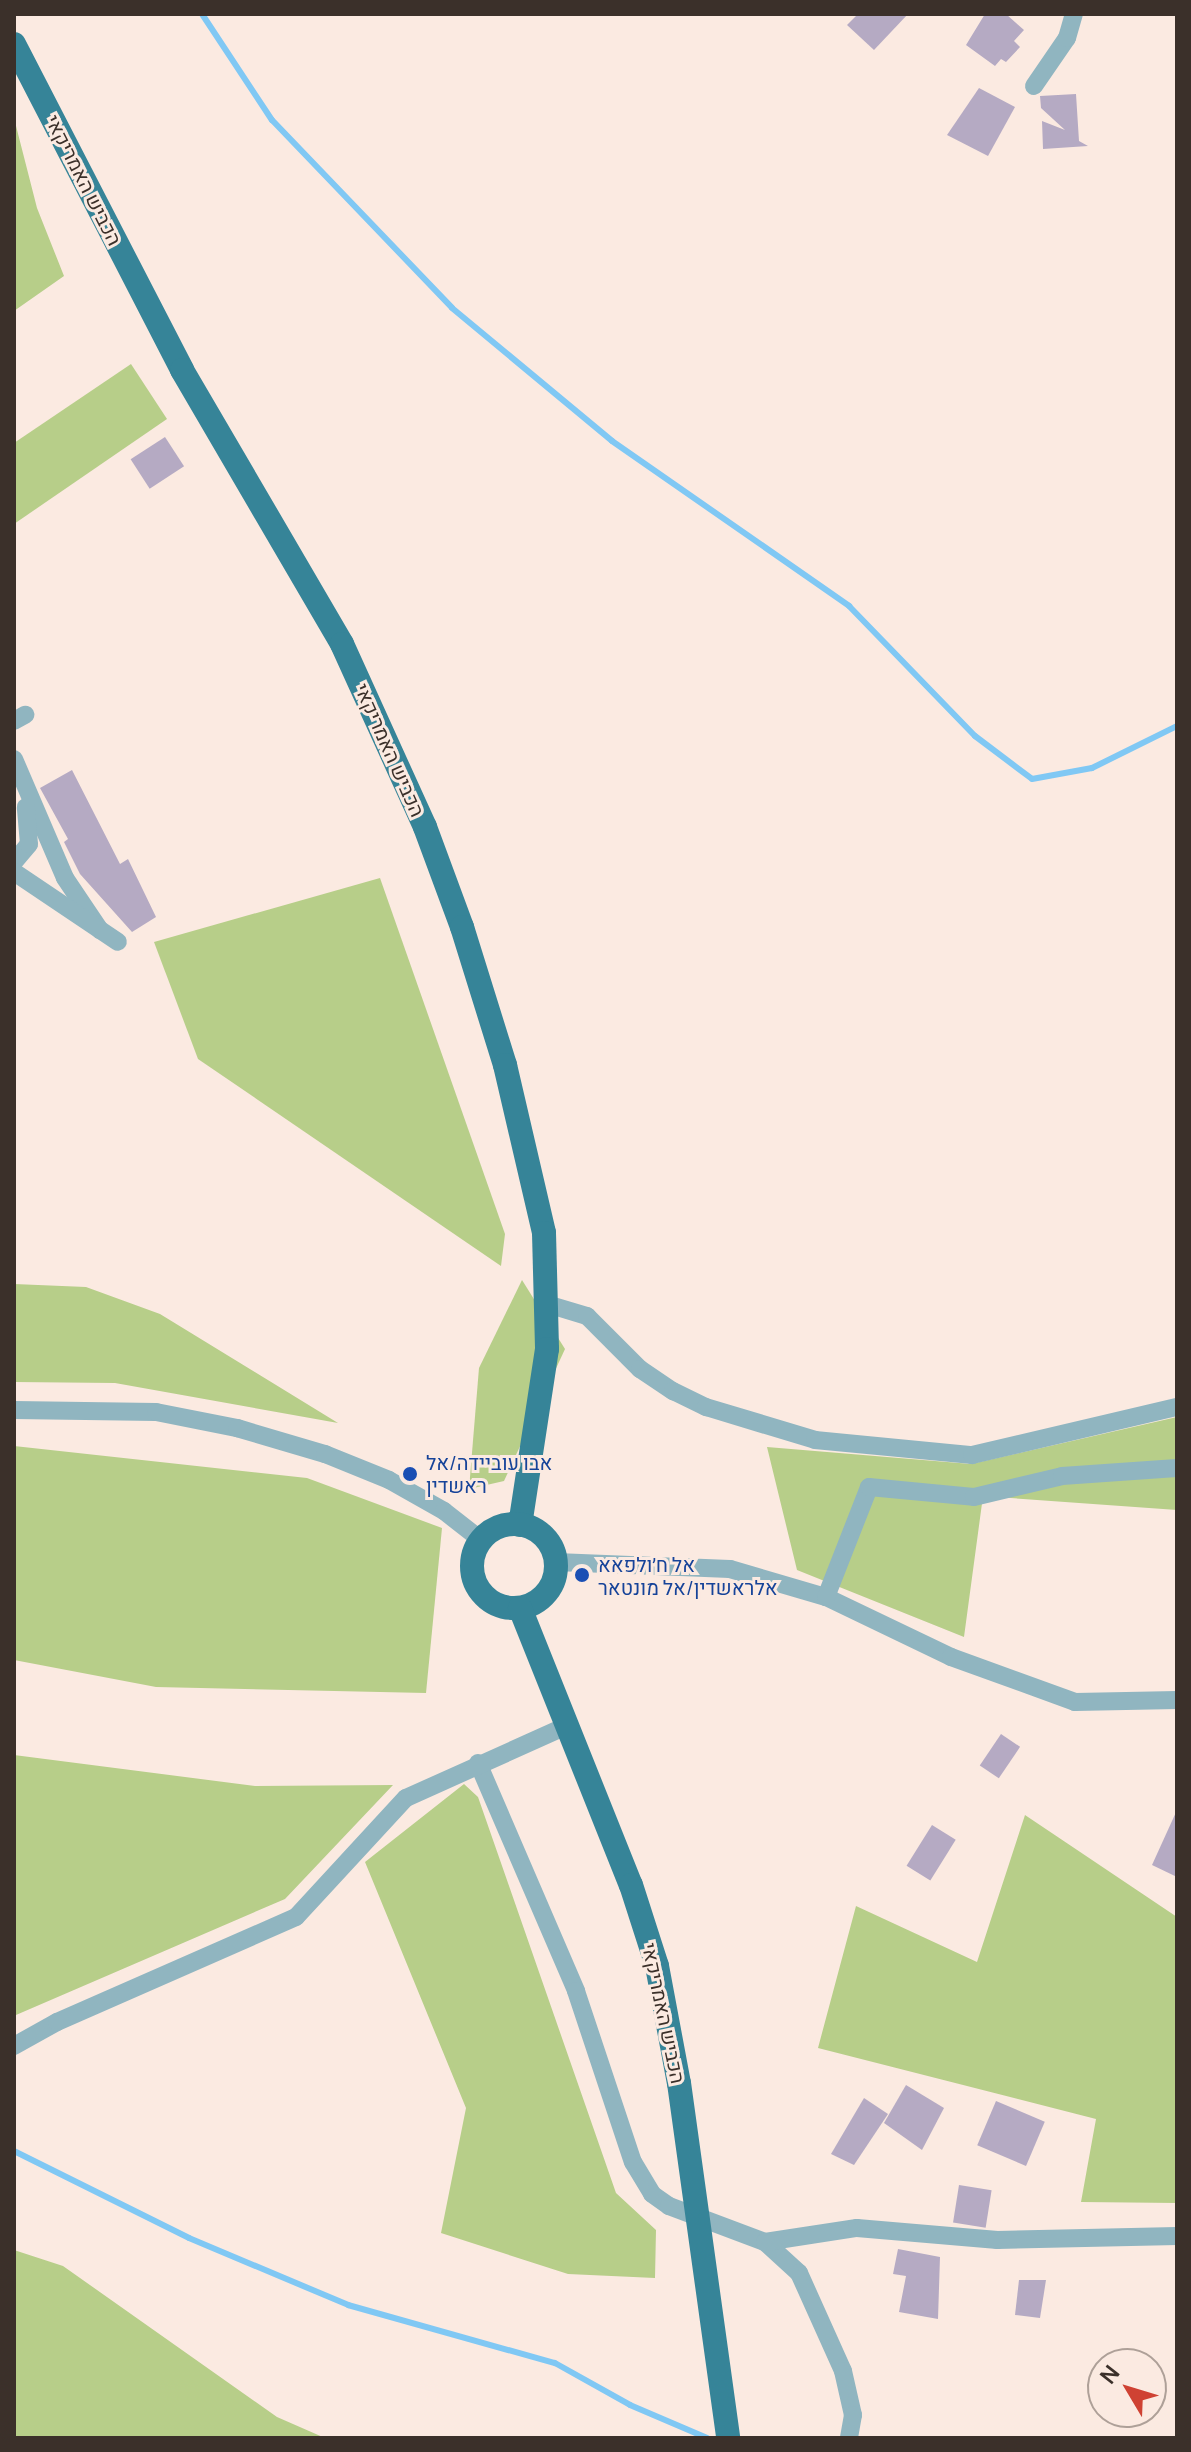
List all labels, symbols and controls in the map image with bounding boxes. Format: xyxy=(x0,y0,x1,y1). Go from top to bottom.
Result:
street label: הכביש האמריקאי xyxy=(41,111,127,249)
street label: הכביש האמריקאי xyxy=(350,680,430,820)
place label: אבו עוביידה/אל ראשדין xyxy=(426,1450,552,1497)
marker: אבו עוביידה/אל ראשדין xyxy=(401,1465,419,1483)
place label: אל ח׳ולפאא אלראשדין/אל מונטאר xyxy=(598,1552,778,1599)
marker: אל ח׳ולפאא אלראשדין/אל מונטאר xyxy=(573,1566,591,1584)
street label: הכביש האמריקאי xyxy=(637,1940,691,2086)
north arrow xyxy=(1087,2348,1167,2428)
text: N xyxy=(1093,2359,1126,2390)

